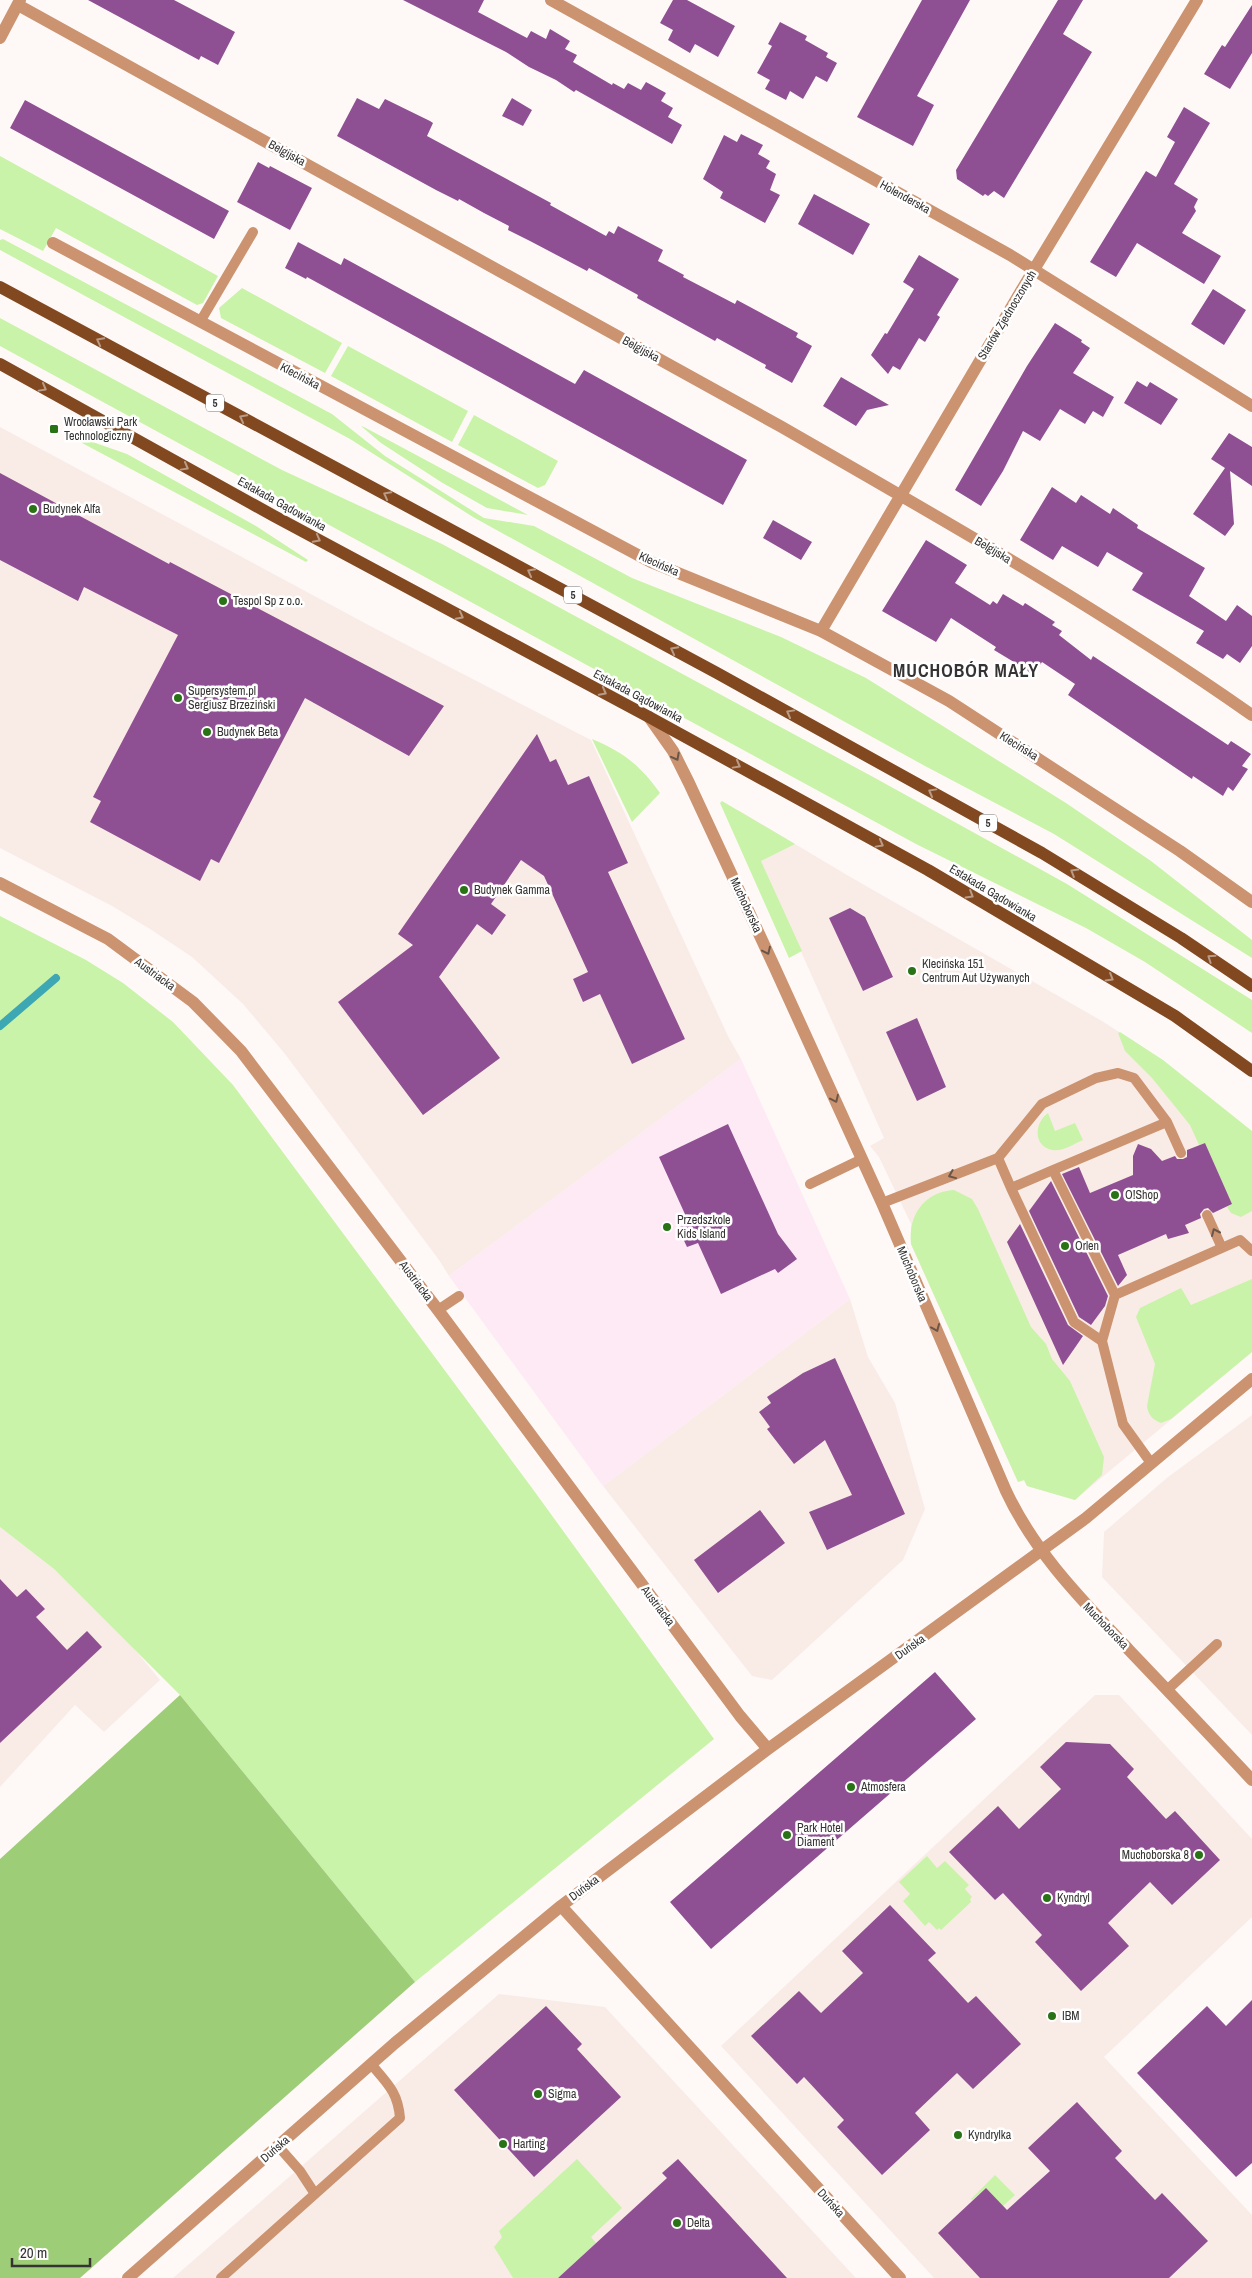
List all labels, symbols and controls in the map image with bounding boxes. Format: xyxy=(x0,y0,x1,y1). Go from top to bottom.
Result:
street label: Belgijska xyxy=(266,136,309,170)
street label: Holenderska xyxy=(877,177,933,218)
street label: Stanów Zjednoczonych xyxy=(974,267,1040,363)
street label: Belgijska xyxy=(620,332,663,366)
one-way arrow xyxy=(96,337,105,347)
street label: Klecińska xyxy=(277,359,323,393)
one-way arrow xyxy=(37,382,46,392)
road number: 5 xyxy=(206,394,224,412)
place label: Wrocławski Park Technologiczny xyxy=(64,414,137,444)
one-way arrow xyxy=(240,414,249,424)
marker: Wrocławski Park Technologiczny xyxy=(48,423,60,435)
one-way arrow xyxy=(180,460,189,470)
street label: Estakada Gądowianka xyxy=(235,473,330,535)
one-way arrow xyxy=(383,491,392,501)
place label: Budynek Alfa xyxy=(43,501,101,517)
marker: Budynek Alfa xyxy=(27,503,39,515)
one-way arrow xyxy=(311,533,320,543)
street label: Belgijska xyxy=(972,533,1015,567)
street label: Klecińska xyxy=(636,548,682,580)
one-way arrow xyxy=(527,569,536,579)
road number: 5 xyxy=(564,586,582,604)
place label: Tespol Sp z o.o. xyxy=(233,593,303,609)
marker: Tespol Sp z o.o. xyxy=(217,595,229,607)
one-way arrow xyxy=(455,609,464,619)
one-way arrow xyxy=(670,646,679,656)
district label: MUCHOBÓR MAŁY xyxy=(893,658,1039,683)
street label: Estakada Gądowianka xyxy=(591,666,686,727)
place label: Supersystem.pl Sergiusz Brzeziński xyxy=(188,683,276,713)
one-way arrow xyxy=(598,686,607,696)
marker: Supersystem.pl Sergiusz Brzeziński xyxy=(172,692,184,704)
one-way arrow xyxy=(787,710,796,720)
place label: Budynek Beta xyxy=(217,724,279,740)
marker: Budynek Beta xyxy=(201,726,213,738)
street label: Klecińska xyxy=(997,728,1042,764)
one-way arrow xyxy=(670,752,680,761)
one-way arrow xyxy=(732,759,741,769)
one-way arrow xyxy=(929,788,938,798)
road number: 5 xyxy=(979,814,997,831)
one-way arrow xyxy=(874,838,883,848)
street label: Estakada Gądowianka xyxy=(946,861,1040,926)
one-way arrow xyxy=(1070,869,1079,879)
street label: Muchoborska xyxy=(726,875,766,936)
place label: Budynek Gamma xyxy=(474,882,551,898)
marker: Budynek Gamma xyxy=(458,884,470,896)
one-way arrow xyxy=(964,889,973,899)
one-way arrow xyxy=(761,946,772,955)
street label: Austriacka xyxy=(131,953,179,994)
one-way arrow xyxy=(1208,955,1217,965)
place label: Klecińska 151 Centrum Aut Używanych xyxy=(922,956,1030,986)
marker: Klecińska 151 Centrum Aut Używanych xyxy=(906,965,918,977)
one-way arrow xyxy=(1104,971,1113,981)
one-way arrow xyxy=(828,1094,839,1103)
one-way arrow xyxy=(949,1170,957,1180)
place label: O!Shop xyxy=(1125,1187,1158,1203)
marker: O!Shop xyxy=(1109,1189,1121,1201)
place label: Przedszkole Kids Island xyxy=(677,1212,731,1242)
marker: Przedszkole Kids Island xyxy=(661,1221,673,1233)
one-way arrow xyxy=(1210,1228,1221,1237)
place label: Orlen xyxy=(1075,1238,1099,1254)
marker: Orlen xyxy=(1059,1240,1071,1252)
street label: Muchoborska xyxy=(893,1244,931,1305)
street label: Austriacka xyxy=(395,1257,437,1305)
one-way arrow xyxy=(929,1323,940,1332)
street label: Austriacka xyxy=(637,1582,679,1630)
street label: Muchoborska xyxy=(1080,1599,1133,1653)
street label: Duńska xyxy=(892,1630,929,1663)
place label: Atmosfera xyxy=(860,1779,906,1795)
marker: Atmosfera xyxy=(845,1781,857,1793)
place label: Park Hotel Diament xyxy=(797,1820,843,1850)
marker: Park Hotel Diament xyxy=(781,1829,793,1841)
place label: Muchoborska 8 xyxy=(1122,1847,1189,1863)
marker: Muchoborska 8 xyxy=(1193,1849,1205,1861)
street label: Duńska xyxy=(566,1871,603,1904)
place label: Kyndryl xyxy=(1057,1890,1090,1906)
marker: Kyndryl xyxy=(1041,1892,1053,1904)
place label: IBM xyxy=(1062,2008,1080,2024)
marker: IBM xyxy=(1046,2010,1058,2022)
place label: Sigma xyxy=(548,2086,577,2102)
marker: Sigma xyxy=(532,2088,544,2100)
place label: Kyndrylka xyxy=(968,2127,1012,2143)
marker: Kyndrylka xyxy=(952,2129,964,2141)
street label: Duńska xyxy=(257,2132,293,2166)
place label: Harting xyxy=(513,2136,546,2152)
marker: Harting xyxy=(497,2138,509,2150)
street label: Duńska xyxy=(814,2185,848,2221)
place label: Delta xyxy=(687,2215,710,2231)
marker: Delta xyxy=(671,2217,683,2229)
scale bar xyxy=(12,2236,90,2268)
text: 20 m xyxy=(20,2242,47,2263)

